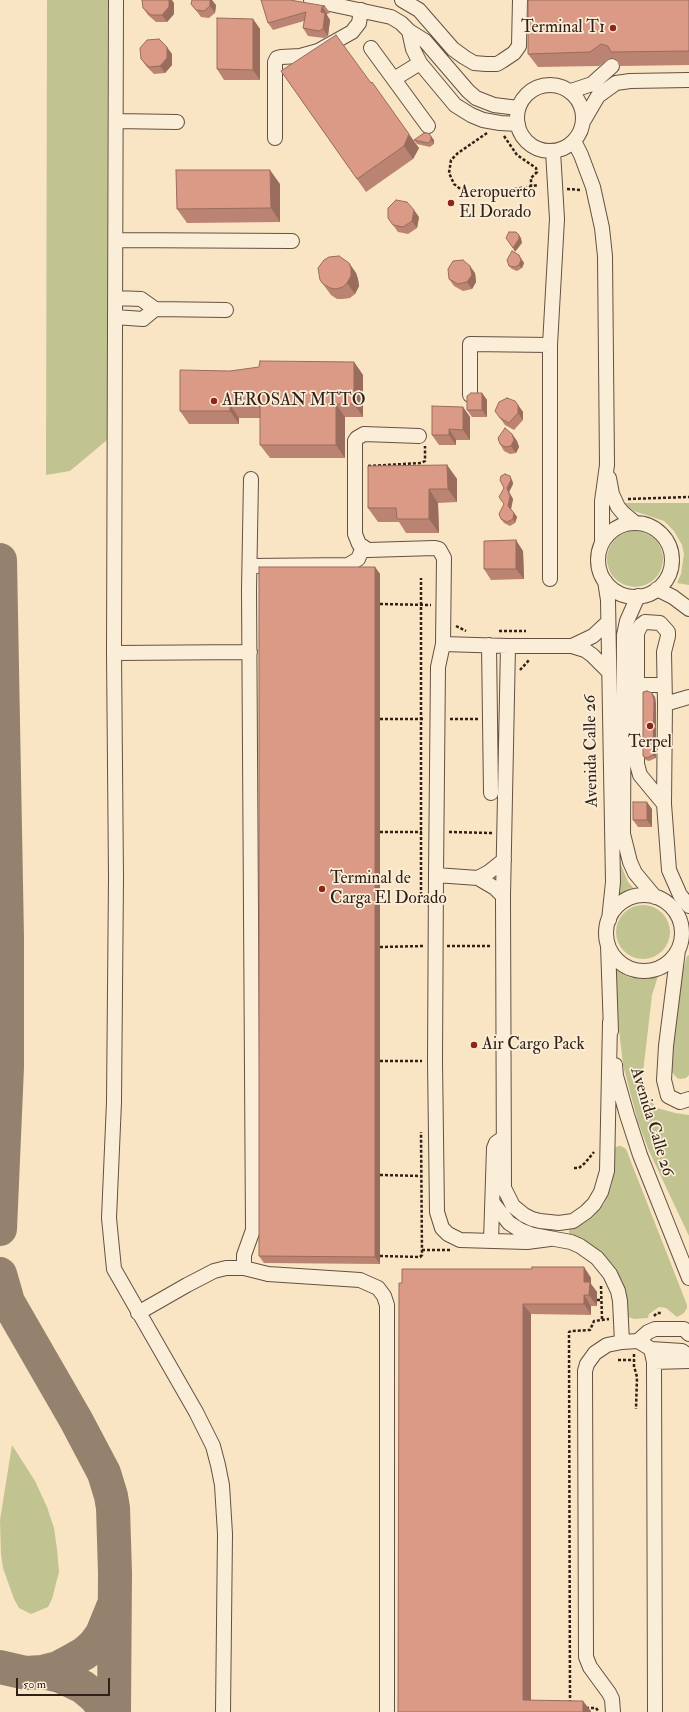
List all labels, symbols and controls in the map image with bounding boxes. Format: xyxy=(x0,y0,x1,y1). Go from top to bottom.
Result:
place label: Terminal T1 xyxy=(521,18,605,38)
marker: Terminal T1 xyxy=(608,23,618,33)
place label: Aeropuerto El Dorado xyxy=(459,183,536,223)
marker: Aeropuerto El Dorado xyxy=(446,198,456,208)
place label: AEROSAN MTTO xyxy=(222,391,366,411)
marker: AEROSAN MTTO xyxy=(209,396,219,406)
street label: Avenida Calle 26 xyxy=(581,694,603,808)
marker: Terpel xyxy=(645,721,655,731)
place label: Terpel xyxy=(628,733,672,753)
place label: Terminal de Carga El Dorado xyxy=(330,869,447,909)
marker: Terminal de Carga El Dorado xyxy=(317,884,327,894)
place label: Air Cargo Pack xyxy=(482,1035,585,1055)
marker: Air Cargo Pack xyxy=(469,1040,479,1050)
street label: Avenida Calle 26 xyxy=(625,1065,677,1179)
scale bar xyxy=(18,1670,112,1696)
text: 50 m xyxy=(23,1677,46,1692)

